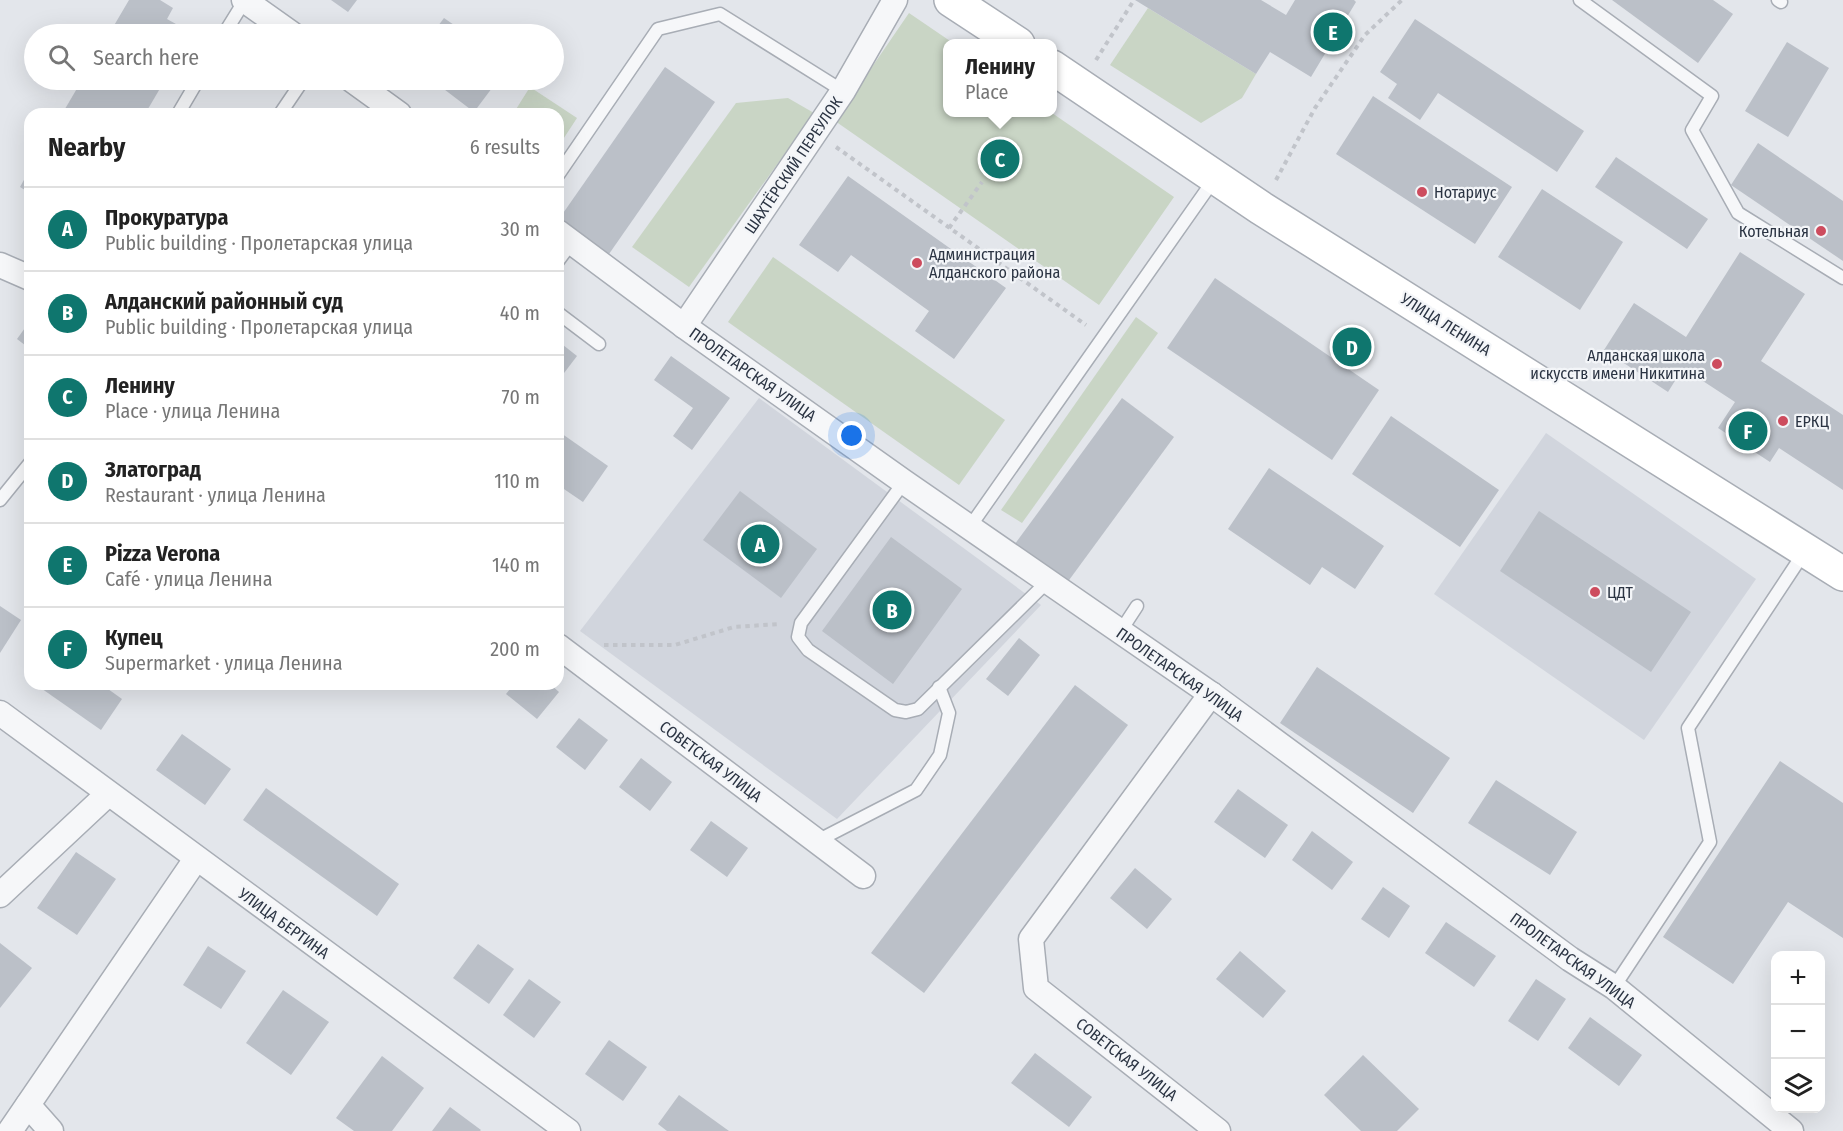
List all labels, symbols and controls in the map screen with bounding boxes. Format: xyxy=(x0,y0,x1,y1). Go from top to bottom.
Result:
pin: E xyxy=(1314,9,1352,54)
search box xyxy=(24,24,564,90)
popup xyxy=(943,39,1057,117)
icon: search xyxy=(45,41,78,74)
text: Search here xyxy=(93,44,199,71)
text: Ленину xyxy=(965,53,1035,80)
text: Place xyxy=(965,80,1008,104)
street label: ШАХТЁРСКИЙ ПЕРЕУЛОК xyxy=(741,93,847,237)
text: Nearby xyxy=(48,132,125,163)
text: 6 results xyxy=(470,135,540,159)
pin: C xyxy=(980,136,1020,182)
place label: Нотариус xyxy=(1434,183,1497,202)
marker: Нотариус xyxy=(1415,185,1429,199)
text: Прокуратура xyxy=(105,204,228,231)
text: A xyxy=(62,217,73,241)
text: 30 m xyxy=(500,217,540,241)
place label: Котельная xyxy=(1739,222,1809,241)
marker: Котельная xyxy=(1814,224,1828,238)
text: Public building · Пролетарская улица xyxy=(105,231,413,255)
place label: Администрация Алданского района xyxy=(929,245,1060,282)
marker: Администрация Алданского района xyxy=(910,256,924,270)
text: Алданский районный суд xyxy=(105,288,343,315)
street label: УЛИЦА ЛЕНИНА xyxy=(1396,289,1495,360)
text: B xyxy=(62,301,73,325)
text: 40 m xyxy=(500,301,540,325)
text: Public building · Пролетарская улица xyxy=(105,315,413,339)
street label: ПРОЛЕТАРСКАЯ УЛИЦА xyxy=(686,324,820,426)
pin: D xyxy=(1332,324,1372,370)
place label: Алданская школа искусств имени Никитина xyxy=(1530,346,1705,383)
marker: Алданская школа искусств имени Никитина xyxy=(1710,357,1724,371)
text: Ленину xyxy=(105,372,175,399)
text: C xyxy=(62,385,73,409)
text: 70 m xyxy=(502,385,540,409)
text: Place · улица Ленина xyxy=(105,399,280,423)
pin: F xyxy=(1728,408,1768,454)
place label: ЕРКЦ xyxy=(1795,412,1829,431)
marker: ЕРКЦ xyxy=(1776,414,1790,428)
your location xyxy=(837,421,866,450)
text: Златоград xyxy=(105,456,201,483)
text: D xyxy=(62,469,73,493)
text: 110 m xyxy=(494,469,540,493)
text: Restaurant · улица Ленина xyxy=(105,483,326,507)
pin: A xyxy=(740,522,780,566)
text: Pizza Verona xyxy=(105,540,220,567)
text: E xyxy=(63,553,72,577)
text: 140 m xyxy=(492,553,540,577)
text: Café · улица Ленина xyxy=(105,567,273,591)
place label: ЦДТ xyxy=(1607,583,1633,602)
marker: ЦДТ xyxy=(1588,585,1602,599)
pin: B xyxy=(872,588,912,632)
text: Купец xyxy=(105,624,162,651)
street label: ПРОЛЕТАРСКАЯ УЛИЦА xyxy=(1113,624,1247,726)
text: F xyxy=(63,637,72,661)
text: 200 m xyxy=(490,637,540,661)
text: Supermarket · улица Ленина xyxy=(105,651,343,675)
street label: СОВЕТСКАЯ УЛИЦА xyxy=(656,717,766,806)
street label: УЛИЦА БЕРТИНА xyxy=(234,884,333,963)
street label: ПРОЛЕТАРСКАЯ УЛИЦА xyxy=(1506,909,1640,1013)
map controls xyxy=(1771,951,1825,1113)
button: + xyxy=(1771,951,1825,1005)
button: − xyxy=(1771,1005,1825,1059)
street label: СОВЕТСКАЯ УЛИЦА xyxy=(1072,1014,1182,1105)
button: layers xyxy=(1771,1059,1825,1113)

